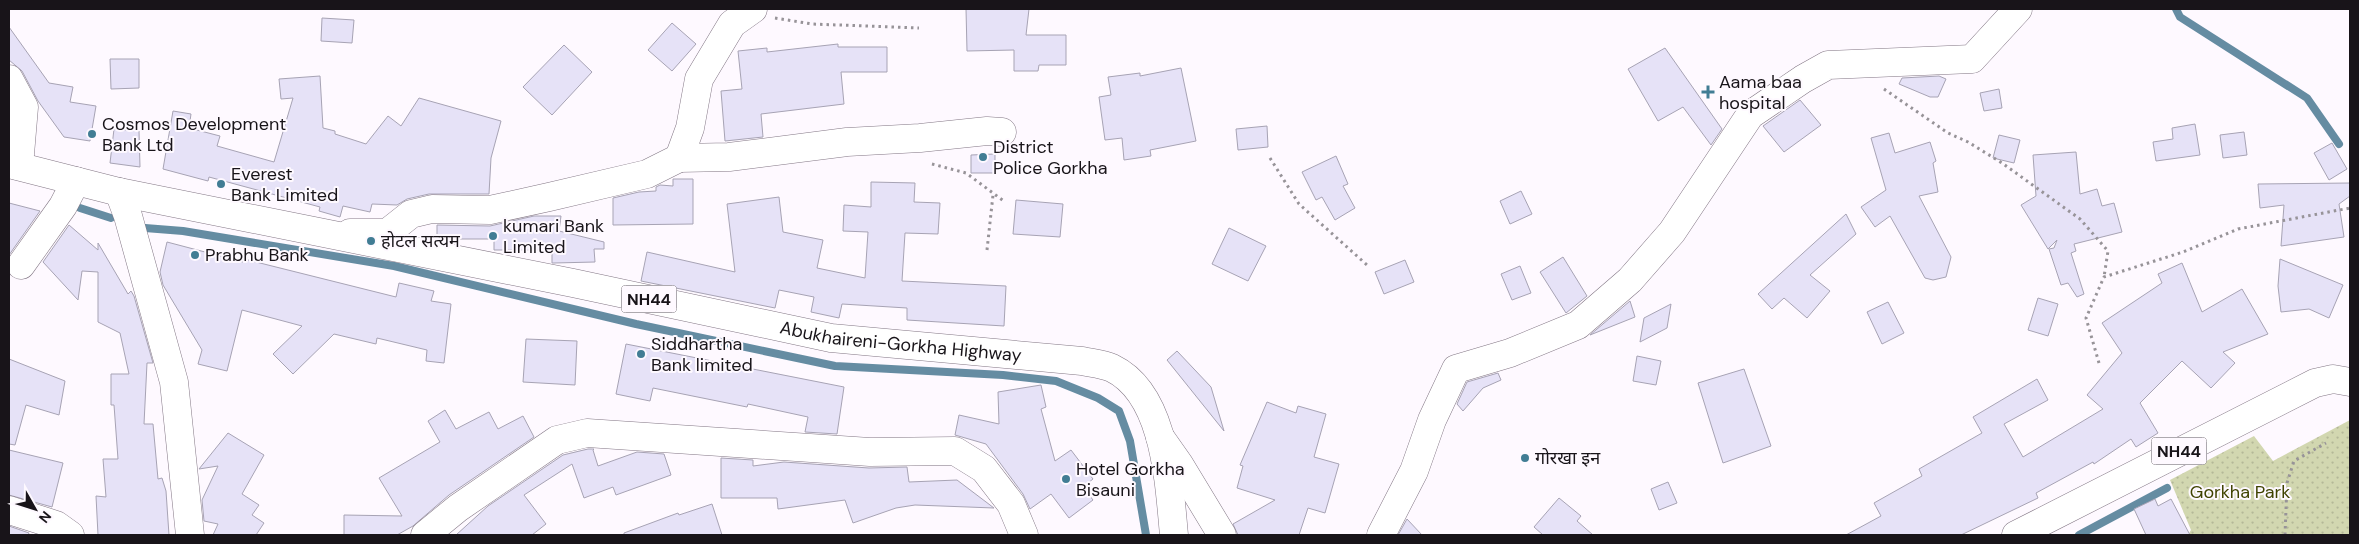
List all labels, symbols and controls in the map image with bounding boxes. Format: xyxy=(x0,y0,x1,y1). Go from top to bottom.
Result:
place label: Aama baa hospital xyxy=(1719,70,1802,115)
marker: Aama baa hospital xyxy=(1701,85,1715,99)
place label: Cosmos Development Bank Ltd xyxy=(102,112,286,157)
marker: Cosmos Development Bank Ltd xyxy=(86,128,98,140)
place label: District Police Gorkha xyxy=(993,135,1107,180)
marker: District Police Gorkha xyxy=(977,151,989,163)
place label: Everest Bank Limited xyxy=(231,162,338,207)
marker: Everest Bank Limited xyxy=(215,178,227,190)
place label: kumari Bank Limited xyxy=(503,214,604,259)
place label: होटल सत्यम xyxy=(381,229,461,253)
marker: kumari Bank Limited xyxy=(487,230,499,242)
marker: होटल सत्यम xyxy=(365,235,377,247)
place label: Prabhu Bank xyxy=(205,243,309,267)
marker: Prabhu Bank xyxy=(189,249,201,261)
road number: NH44 xyxy=(622,286,676,312)
street label: Abukhaireni-Gorkha Highway xyxy=(778,315,1023,367)
place label: Siddhartha Bank limited xyxy=(651,332,753,377)
marker: Siddhartha Bank limited xyxy=(635,348,647,360)
road number: NH44 xyxy=(2152,438,2206,464)
place label: गोरखा इन xyxy=(1535,446,1601,470)
marker: गोरखा इन xyxy=(1519,452,1531,464)
place label: Hotel Gorkha Bisauni xyxy=(1076,457,1185,502)
marker: Hotel Gorkha Bisauni xyxy=(1060,473,1072,485)
park label: Gorkha Park xyxy=(2190,480,2290,504)
north arrow xyxy=(10,484,60,534)
text: N xyxy=(35,508,55,527)

